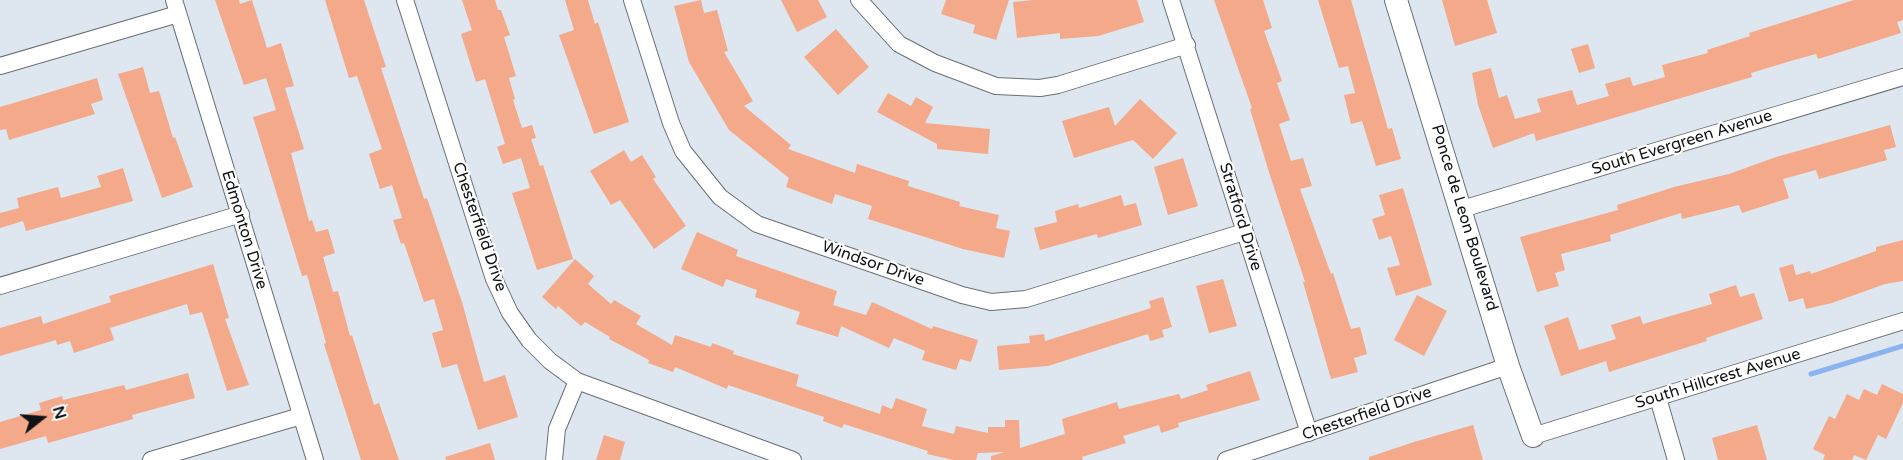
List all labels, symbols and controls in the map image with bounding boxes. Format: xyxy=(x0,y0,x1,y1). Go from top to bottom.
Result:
street label: South Evergreen Avenue xyxy=(1589,106,1775,180)
street label: Ponce de Leon Boulevard xyxy=(1427,123,1501,313)
street label: Chesterfield Drive xyxy=(448,160,510,294)
street label: Stratford Drive xyxy=(1215,161,1265,273)
street label: Edmonton Drive xyxy=(217,168,271,292)
street label: Windsor Drive xyxy=(819,238,927,290)
street label: South Hillcrest Avenue xyxy=(1633,345,1803,413)
street label: Chesterfield Drive xyxy=(1300,383,1434,445)
north arrow xyxy=(12,388,72,448)
text: N xyxy=(48,404,71,422)

